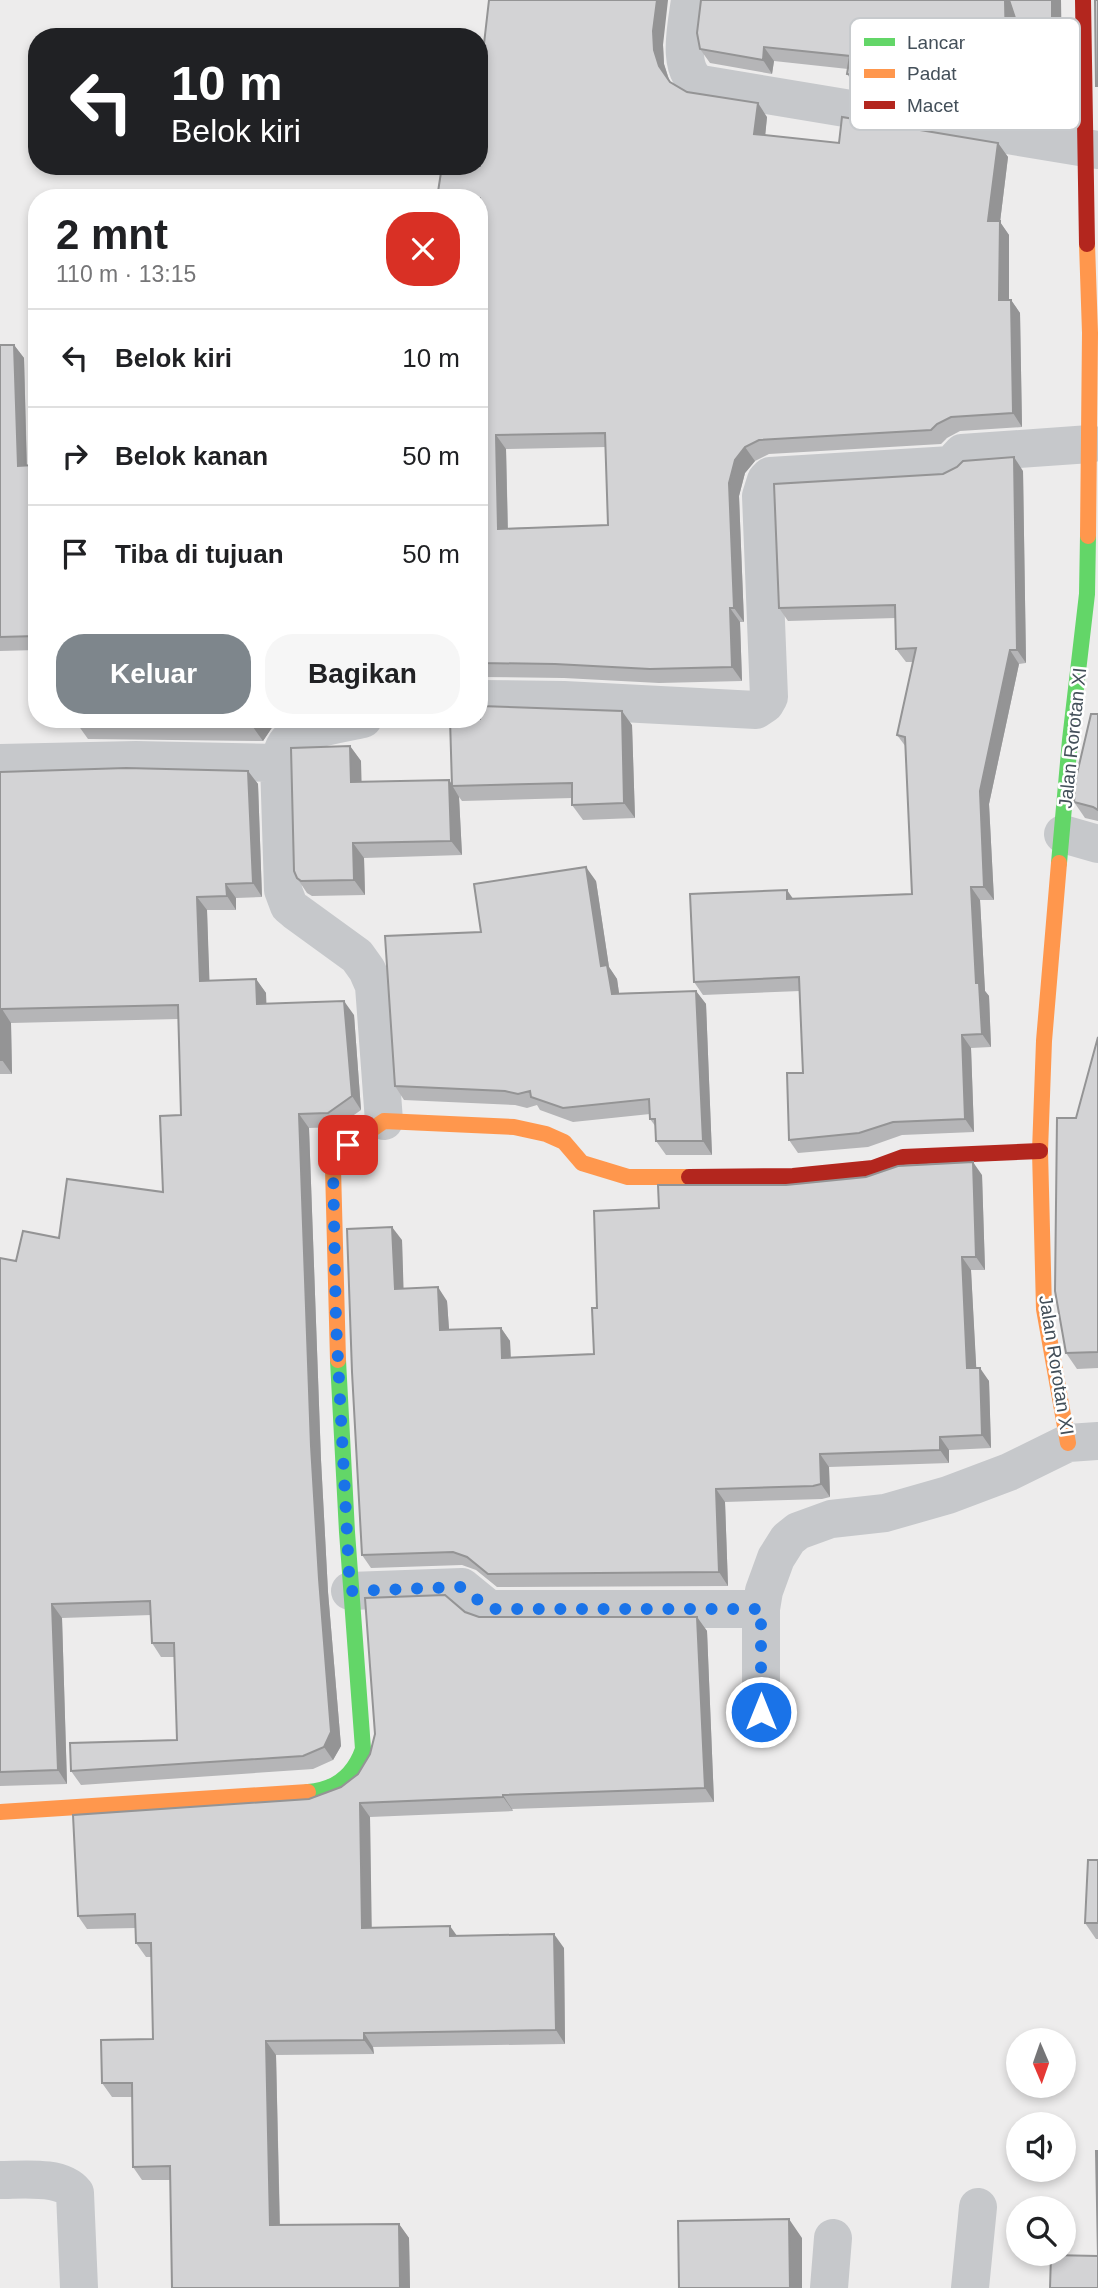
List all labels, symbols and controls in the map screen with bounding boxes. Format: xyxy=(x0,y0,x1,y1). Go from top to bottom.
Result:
legend xyxy=(850,18,1080,130)
text: Lancar xyxy=(907,32,966,53)
icon: left xyxy=(56,56,147,147)
text: 10 m xyxy=(171,56,283,110)
text: Padat xyxy=(907,63,957,84)
text: Macet xyxy=(907,95,959,116)
text: Belok kiri xyxy=(171,113,301,149)
text: 2 mnt xyxy=(56,211,168,258)
button: close xyxy=(386,212,460,286)
text: 110 m · 13:15 xyxy=(56,261,196,287)
icon: left xyxy=(56,339,94,377)
text: Belok kiri xyxy=(115,343,232,373)
text: 10 m xyxy=(402,343,460,373)
icon: right xyxy=(56,437,94,475)
text: Belok kanan xyxy=(115,441,268,471)
text: 50 m xyxy=(402,441,460,471)
icon: arrive xyxy=(56,535,94,573)
text: Tiba di tujuan xyxy=(115,539,284,569)
text: 50 m xyxy=(402,539,460,569)
button: Keluar xyxy=(56,634,251,714)
button: Bagikan xyxy=(265,634,460,714)
street label: Jalan Rorotan XI xyxy=(1055,667,1090,810)
pin xyxy=(318,1115,378,1175)
icon: arrive xyxy=(329,1126,367,1164)
street label: Jalan Rorotan XI xyxy=(1035,1294,1078,1437)
position arrow xyxy=(724,1675,798,1749)
north arrow xyxy=(1006,2028,1076,2098)
map controls xyxy=(1006,2028,1076,2266)
button: sound xyxy=(1006,2112,1076,2182)
button: search xyxy=(1006,2196,1076,2266)

